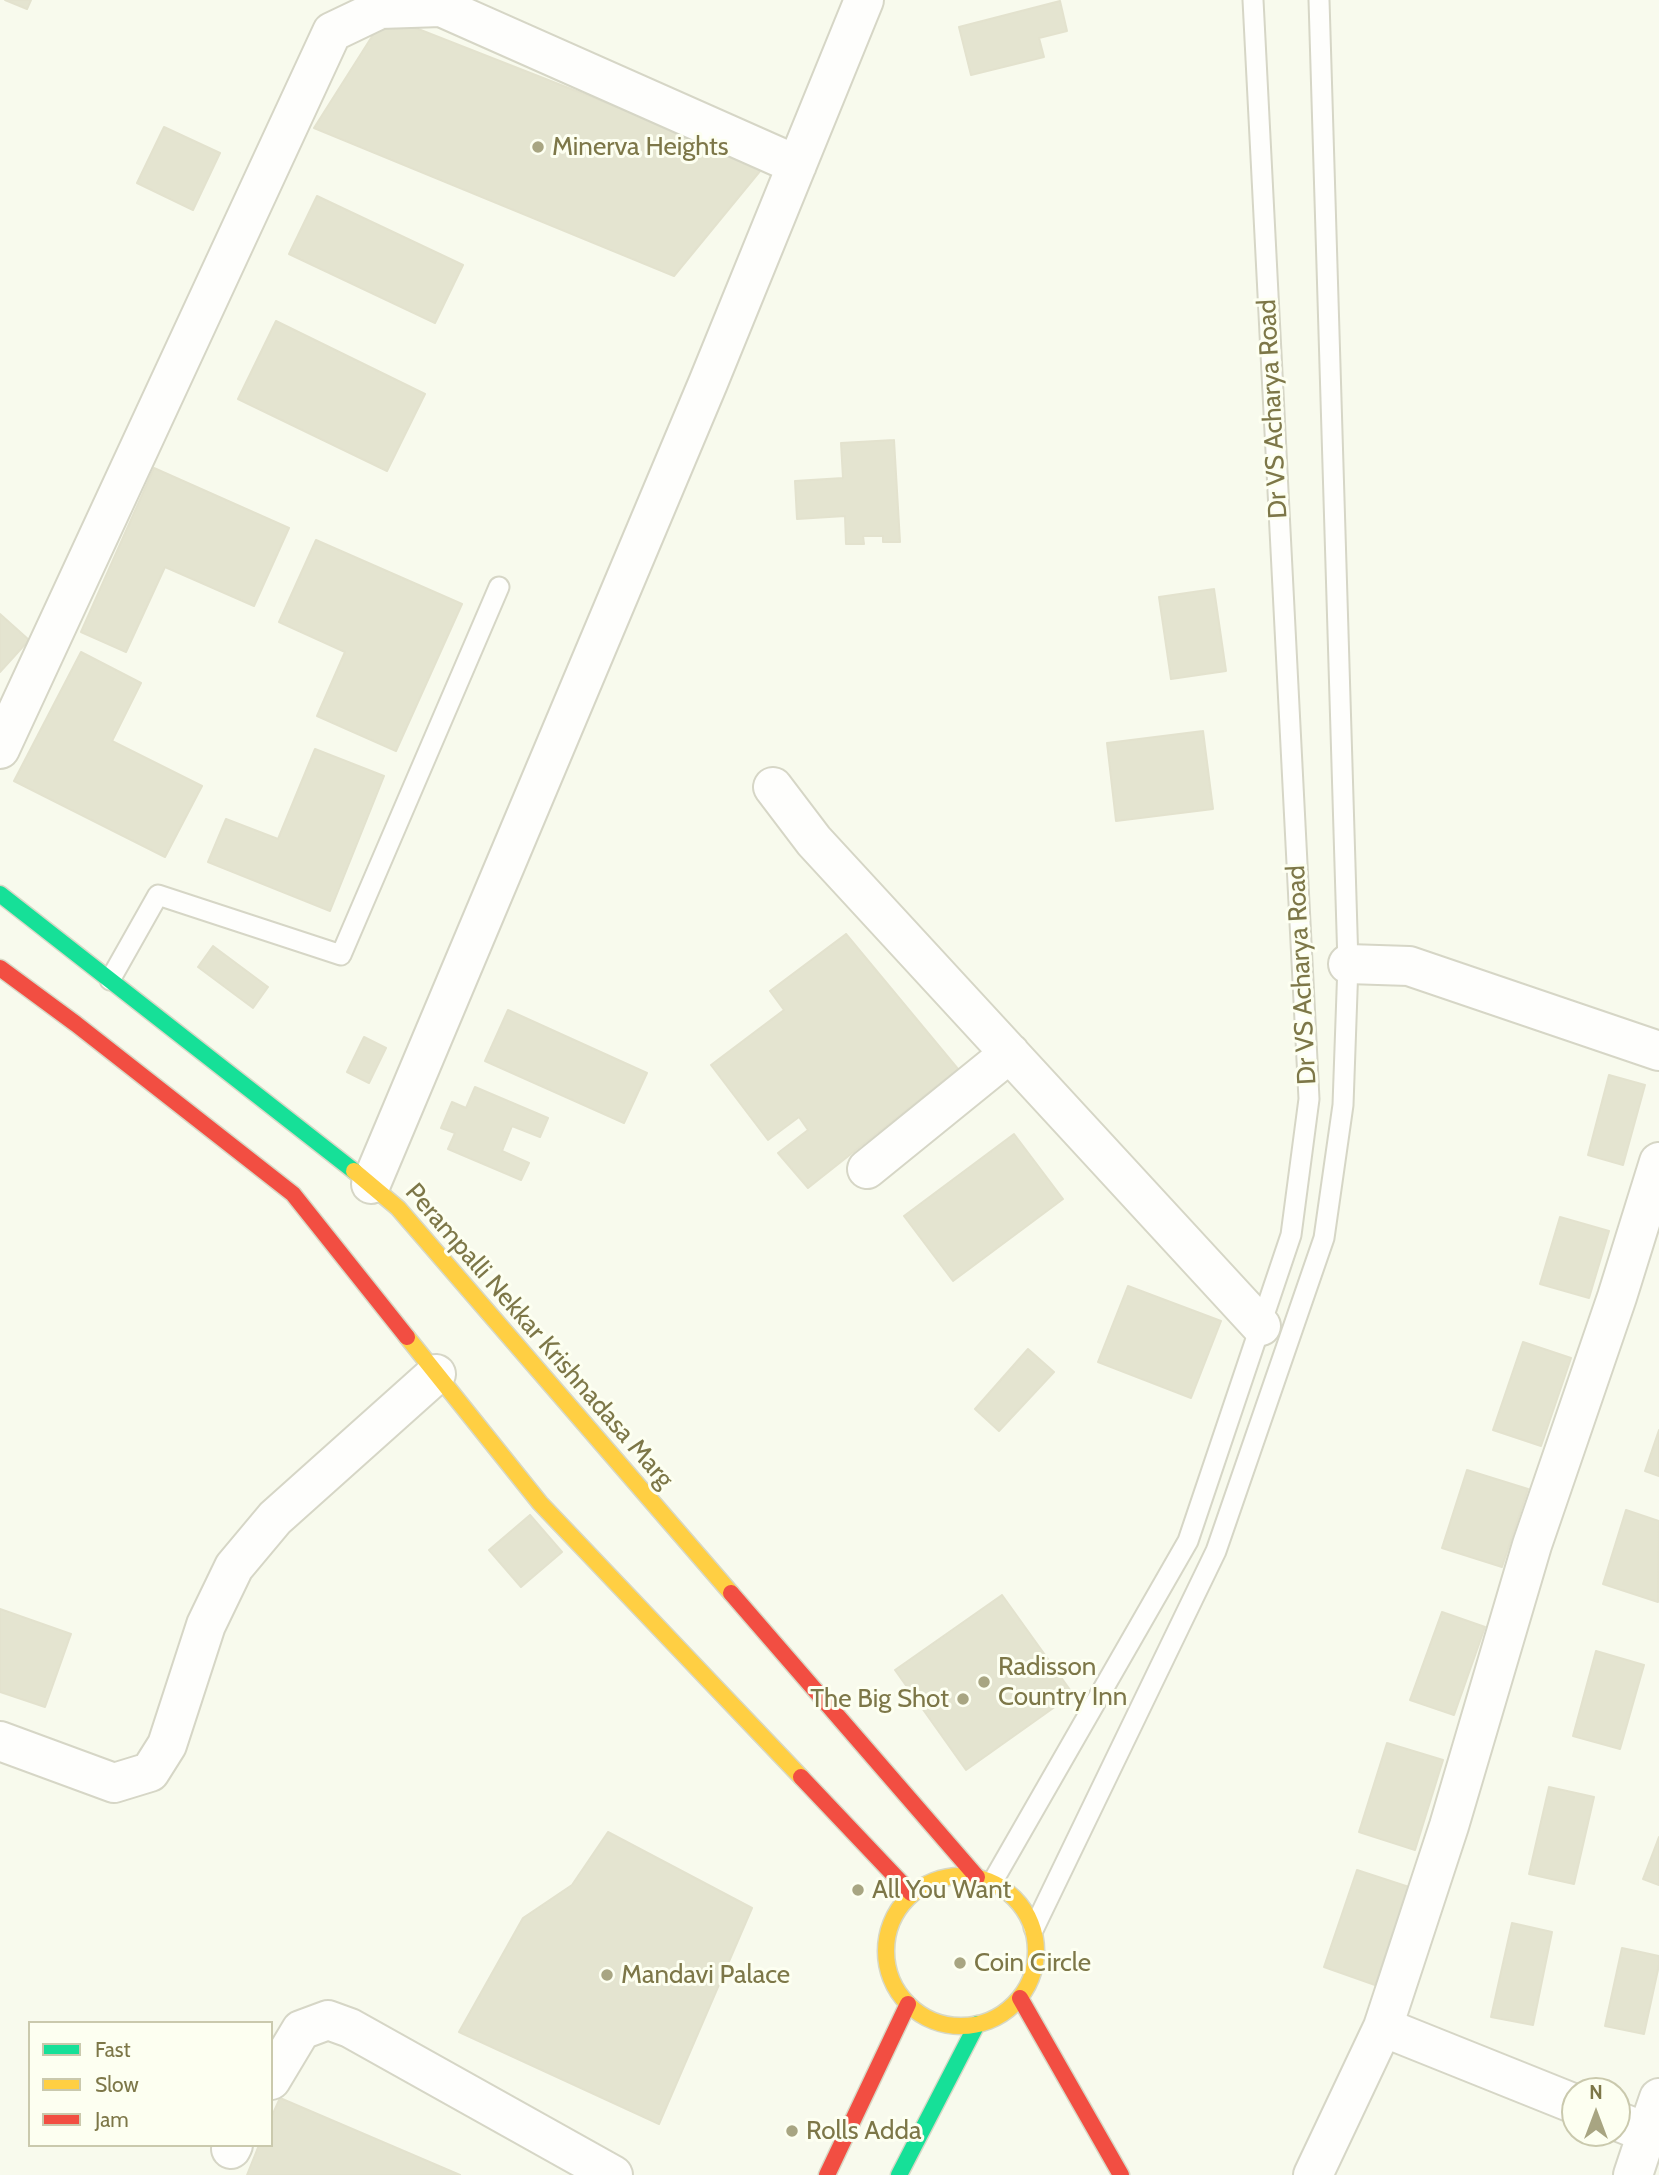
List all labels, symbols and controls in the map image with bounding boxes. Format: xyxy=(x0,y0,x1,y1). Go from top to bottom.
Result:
place label: Minerva Heights xyxy=(552,131,729,163)
marker: Minerva Heights xyxy=(530,139,546,155)
street label: Dr VS Acharya Road xyxy=(1252,298,1294,520)
street label: Dr VS Acharya Road xyxy=(1281,864,1323,1086)
street label: Perampalli Nekkar Krishnadasa Marg xyxy=(398,1177,680,1495)
place label: Radisson Country Inn xyxy=(998,1651,1127,1712)
marker: Radisson Country Inn xyxy=(976,1674,992,1690)
place label: The Big Shot xyxy=(810,1683,949,1715)
marker: The Big Shot xyxy=(955,1691,971,1707)
place label: All You Want xyxy=(872,1874,1011,1906)
marker: All You Want xyxy=(850,1882,866,1898)
place label: Coin Circle xyxy=(974,1947,1091,1979)
marker: Coin Circle xyxy=(952,1955,968,1971)
place label: Mandavi Palace xyxy=(621,1959,790,1991)
marker: Mandavi Palace xyxy=(599,1967,615,1983)
legend xyxy=(28,2021,273,2147)
text: Fast xyxy=(95,2037,131,2062)
text: Slow xyxy=(95,2072,139,2097)
north arrow xyxy=(1561,2077,1631,2147)
text: N xyxy=(1589,2081,1603,2104)
text: Jam xyxy=(95,2107,129,2132)
place label: Rolls Adda xyxy=(806,2115,921,2147)
marker: Rolls Adda xyxy=(784,2123,800,2139)

